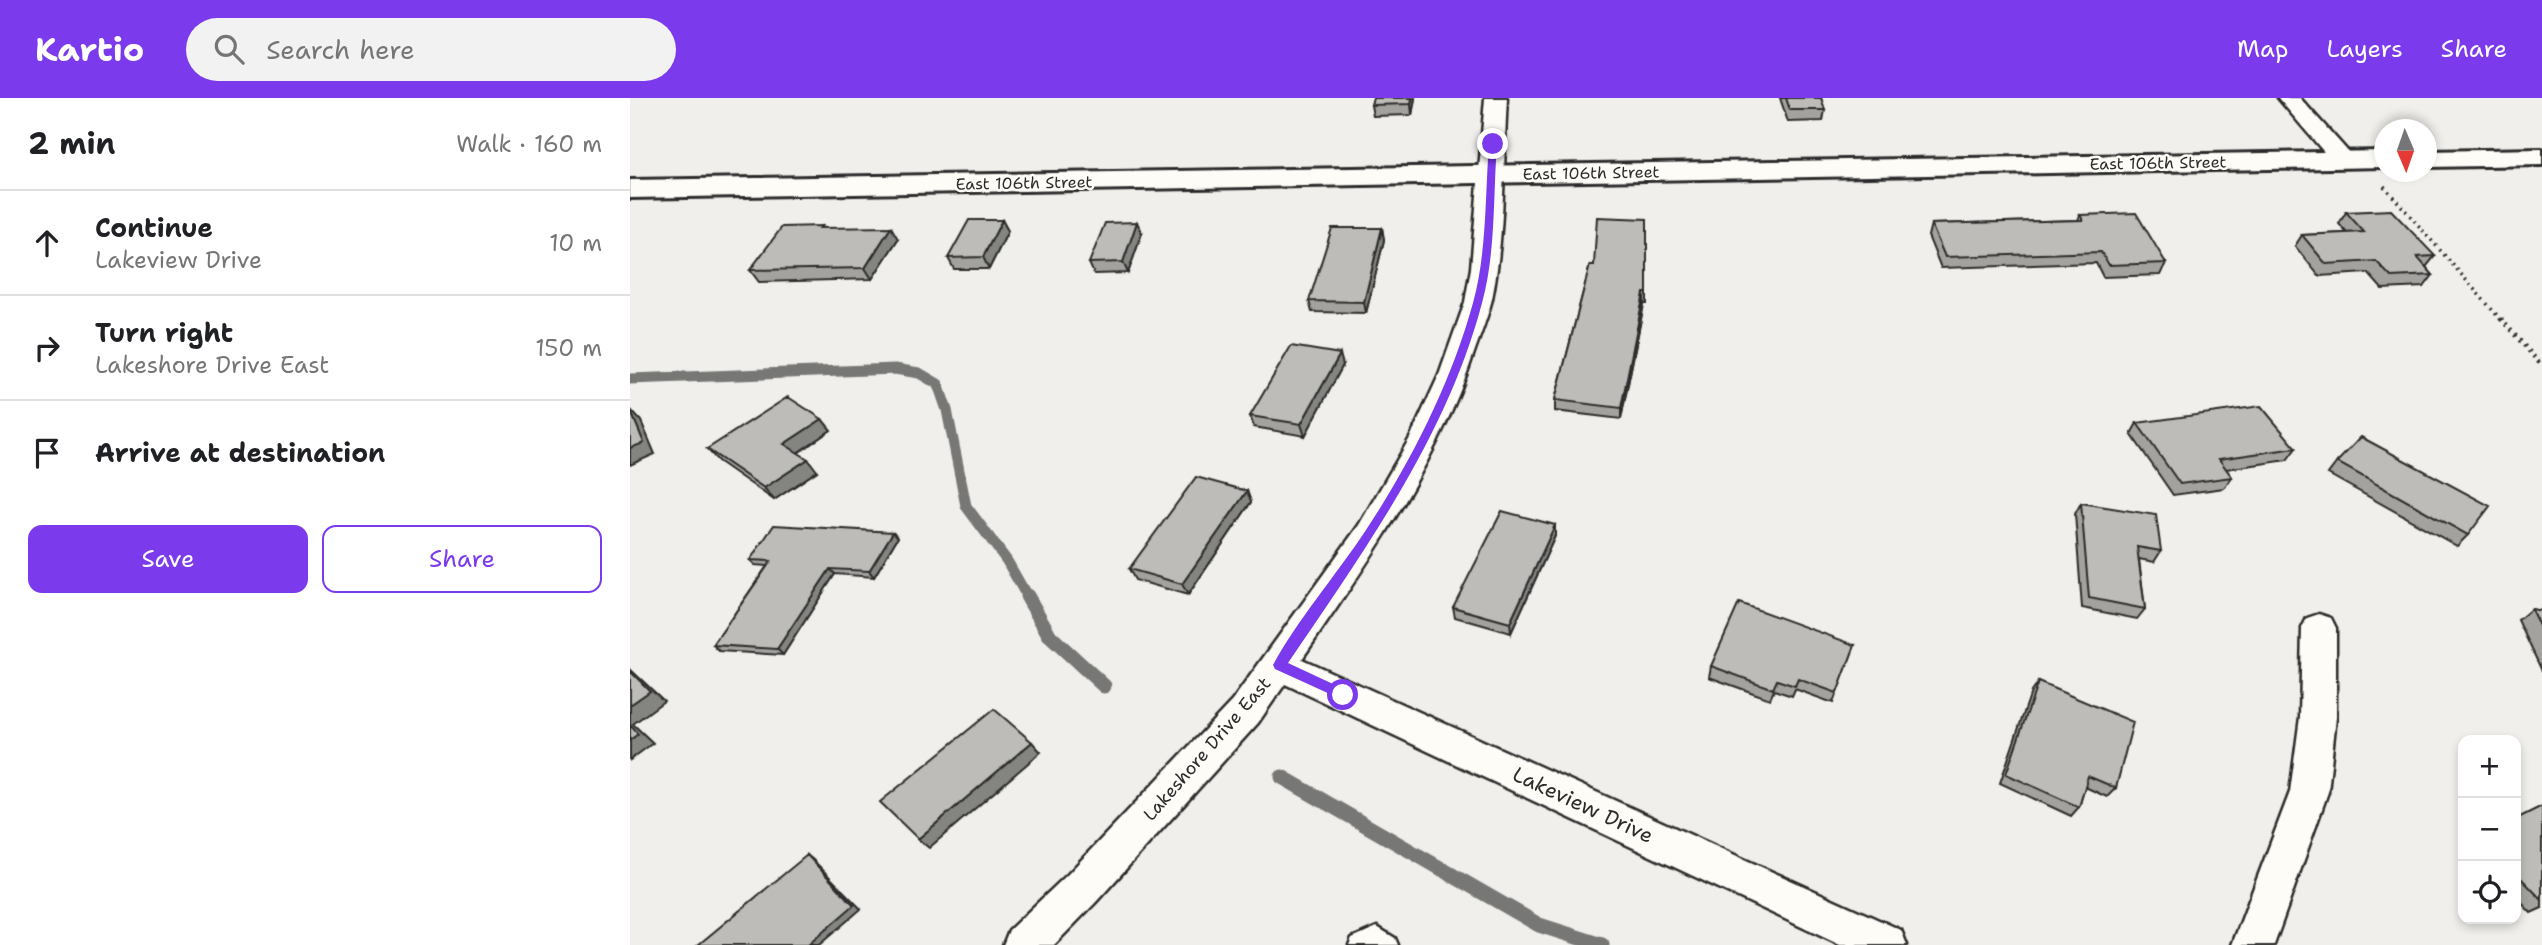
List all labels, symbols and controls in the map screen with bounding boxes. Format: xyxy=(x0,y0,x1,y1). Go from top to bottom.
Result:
search box xyxy=(186,18,676,81)
text: Kartio xyxy=(35,27,144,72)
icon: search xyxy=(210,30,248,68)
text: Search here xyxy=(266,32,415,67)
text: Map xyxy=(2237,33,2288,65)
text: Layers xyxy=(2326,33,2403,65)
text: Share xyxy=(2441,33,2507,65)
north arrow xyxy=(2374,119,2437,182)
text: 2 min xyxy=(28,123,115,164)
route end xyxy=(1477,128,1508,159)
text: Walk · 160 m xyxy=(456,129,602,159)
street label: East 106th Street xyxy=(2089,151,2227,175)
street label: East 106th Street xyxy=(1522,161,1660,185)
street label: East 106th Street xyxy=(955,171,1093,195)
text: Continue xyxy=(95,210,213,245)
icon: ahead xyxy=(28,224,66,262)
text: 10 m xyxy=(549,228,602,258)
text: Lakeview Drive xyxy=(95,245,262,275)
text: Turn right xyxy=(95,315,233,350)
icon: right xyxy=(28,329,66,367)
text: 150 m xyxy=(535,333,602,363)
text: Lakeshore Drive East xyxy=(95,350,329,380)
icon: arrive xyxy=(28,434,66,472)
text: Arrive at destination xyxy=(95,435,385,470)
button: Save xyxy=(28,525,308,593)
button: Share xyxy=(322,525,602,593)
street label: Lakeshore Drive East xyxy=(1138,672,1276,826)
route start xyxy=(1327,679,1358,710)
map controls xyxy=(2458,735,2521,924)
button: + xyxy=(2458,735,2521,798)
street label: Lakeview Drive xyxy=(1508,760,1658,850)
button: − xyxy=(2458,798,2521,861)
button: locate xyxy=(2458,861,2521,924)

